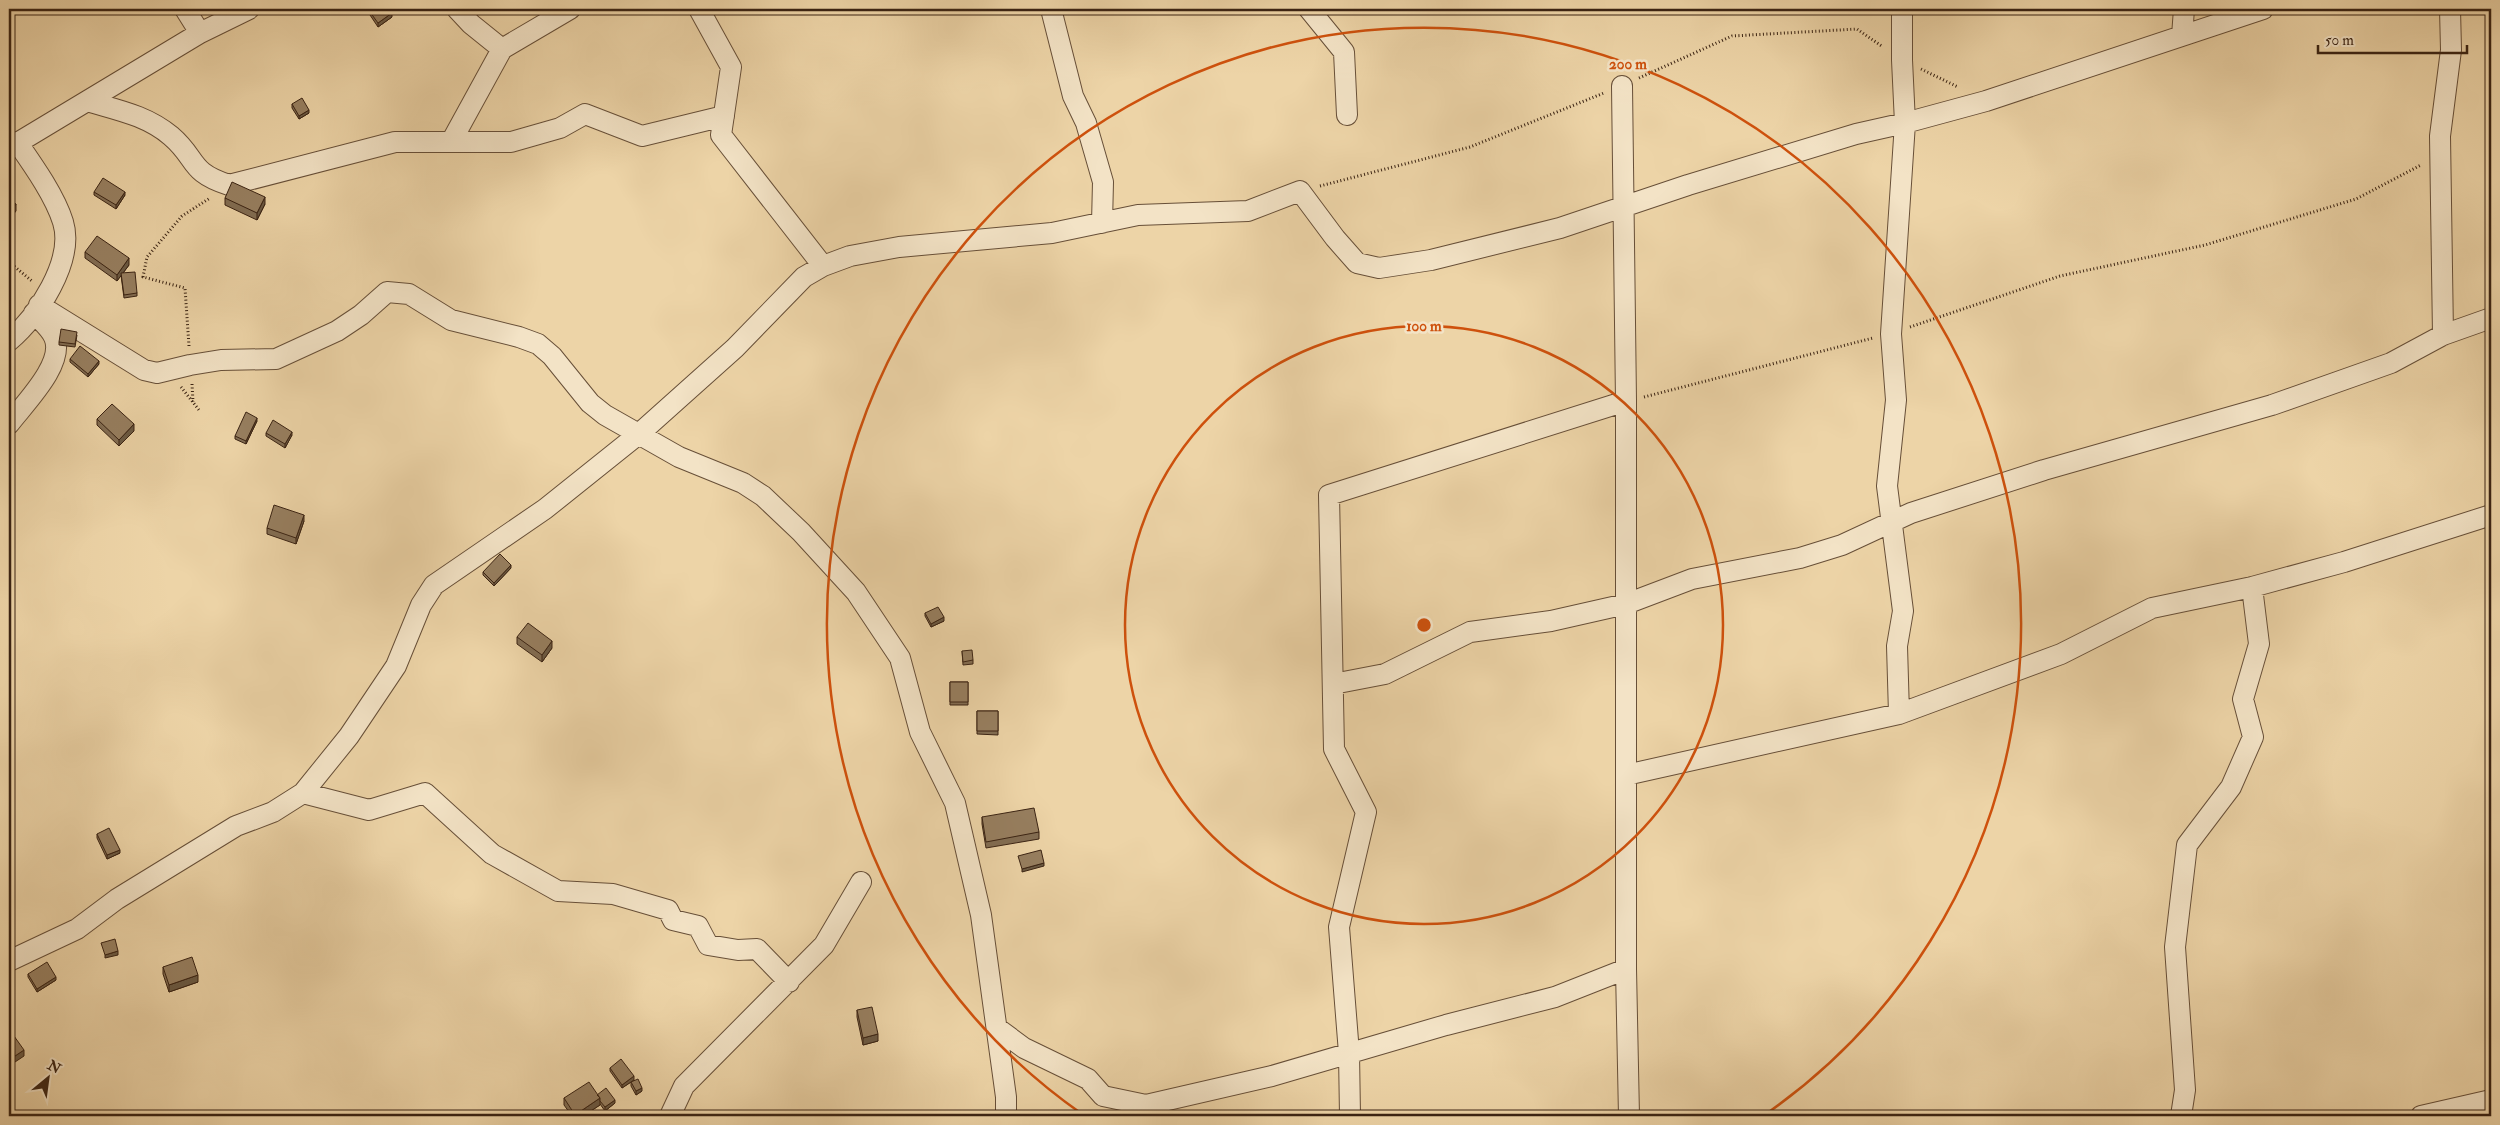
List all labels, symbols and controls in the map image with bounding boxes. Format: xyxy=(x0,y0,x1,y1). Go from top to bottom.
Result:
scale bar xyxy=(2318,22,2466,54)
text: 50 m xyxy=(2325,31,2354,50)
text: 200 m xyxy=(1609,55,1647,74)
text: 100 m xyxy=(1406,317,1442,336)
centre of rings xyxy=(1415,616,1433,634)
north arrow xyxy=(22,1052,72,1102)
text: N xyxy=(44,1056,64,1078)

